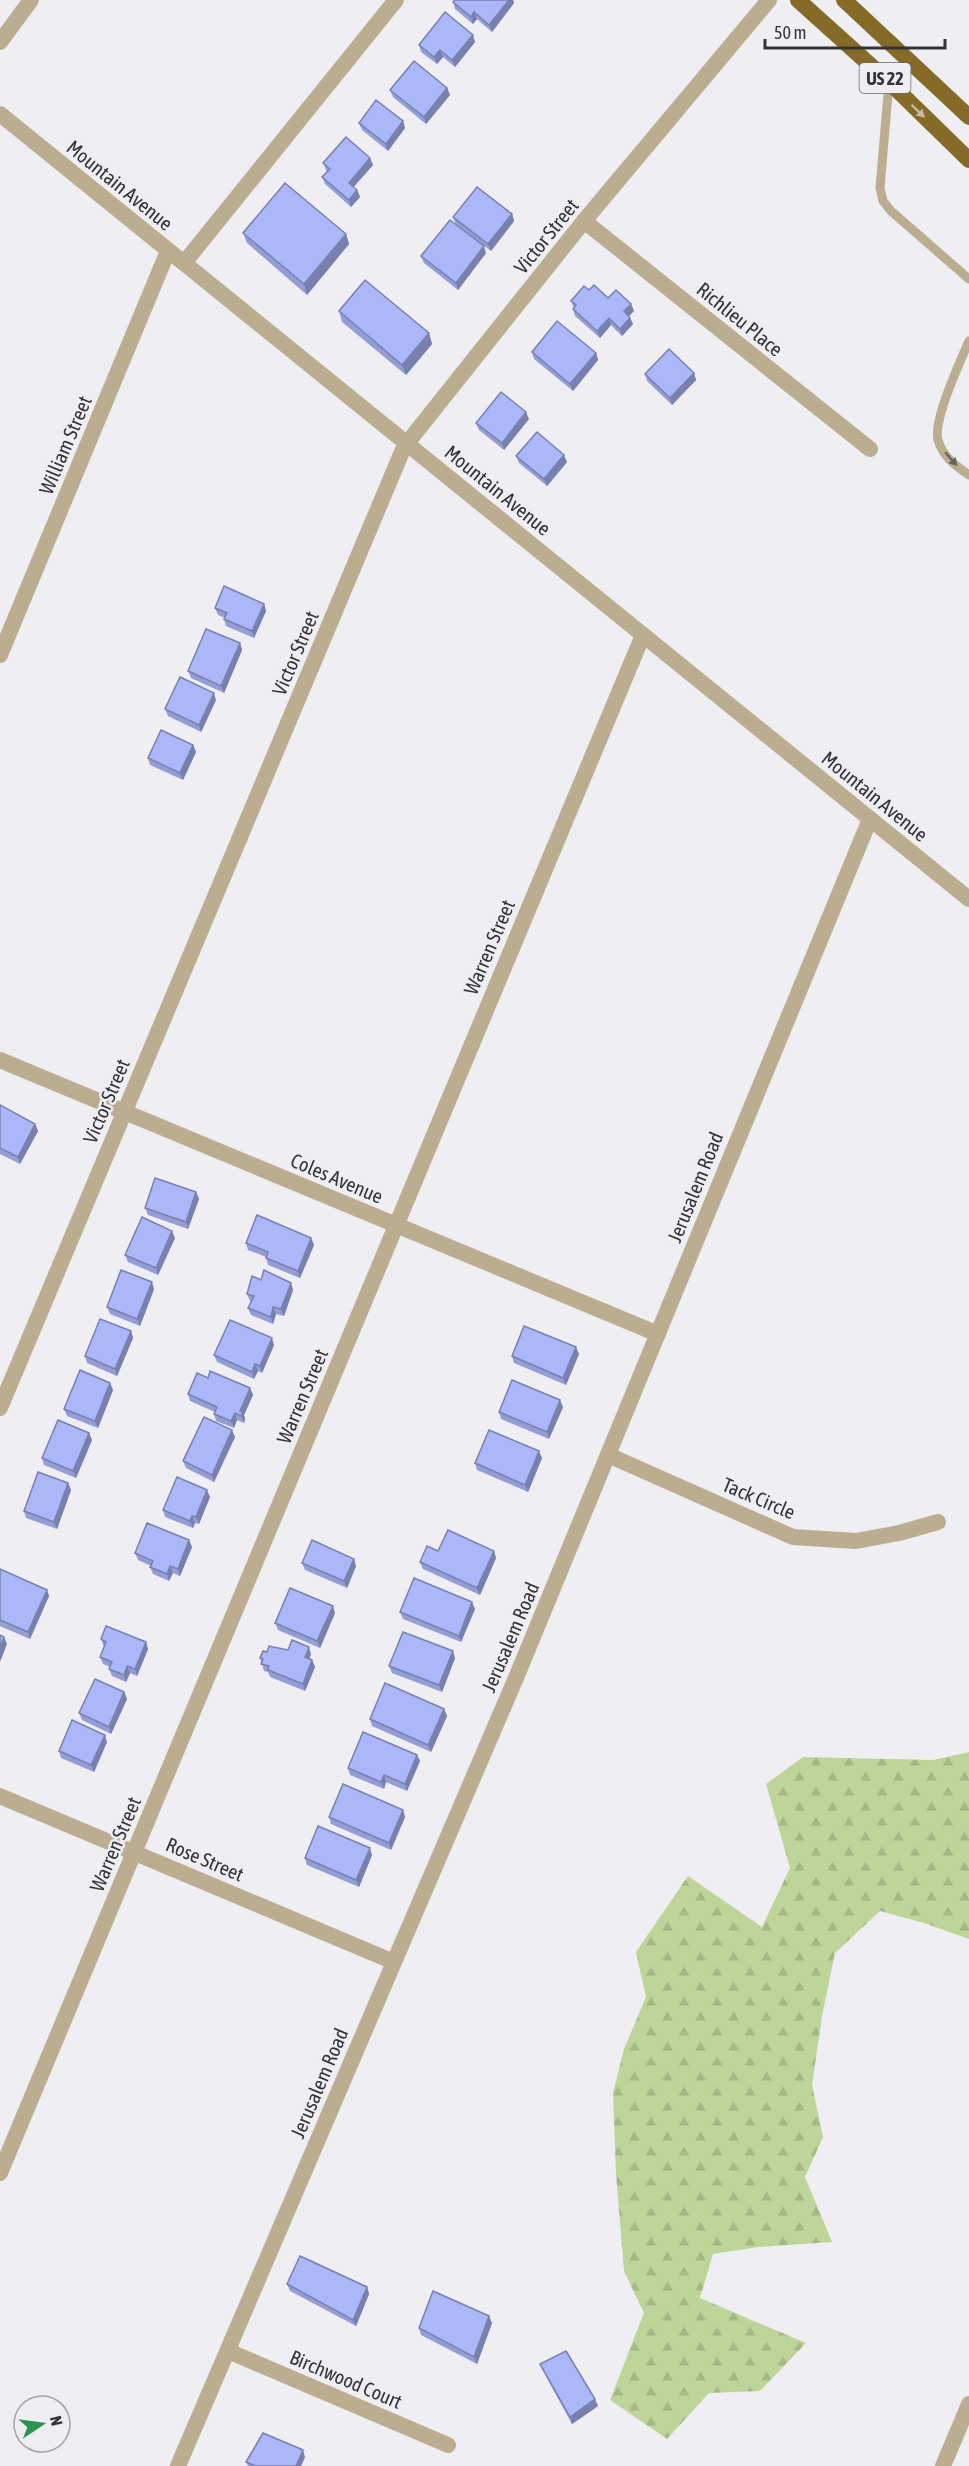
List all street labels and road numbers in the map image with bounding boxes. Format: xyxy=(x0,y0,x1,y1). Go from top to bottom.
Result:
road number: US 22 xyxy=(860,63,910,93)
street label: Mountain Avenue xyxy=(62,135,178,235)
street label: Victor Street xyxy=(509,194,583,278)
street label: Richlieu Place xyxy=(692,277,788,361)
street label: William Street xyxy=(34,392,96,498)
street label: Mountain Avenue xyxy=(440,440,556,540)
street label: Victor Street xyxy=(267,607,323,699)
street label: Mountain Avenue xyxy=(817,746,933,846)
street label: Warren Street xyxy=(459,896,519,998)
street label: Victor Street xyxy=(78,1055,134,1147)
street label: Jerusalem Road xyxy=(662,1128,728,1246)
street label: Coles Avenue xyxy=(288,1148,386,1208)
street label: Warren Street xyxy=(272,1345,332,1447)
street label: Tack Circle xyxy=(719,1472,799,1524)
street label: Jerusalem Road xyxy=(477,1579,543,1695)
street label: Warren Street xyxy=(85,1793,145,1895)
street label: Rose Street xyxy=(163,1832,248,1886)
street label: Jerusalem Road xyxy=(286,2025,352,2141)
street label: Birchwood Court xyxy=(287,2345,406,2413)

